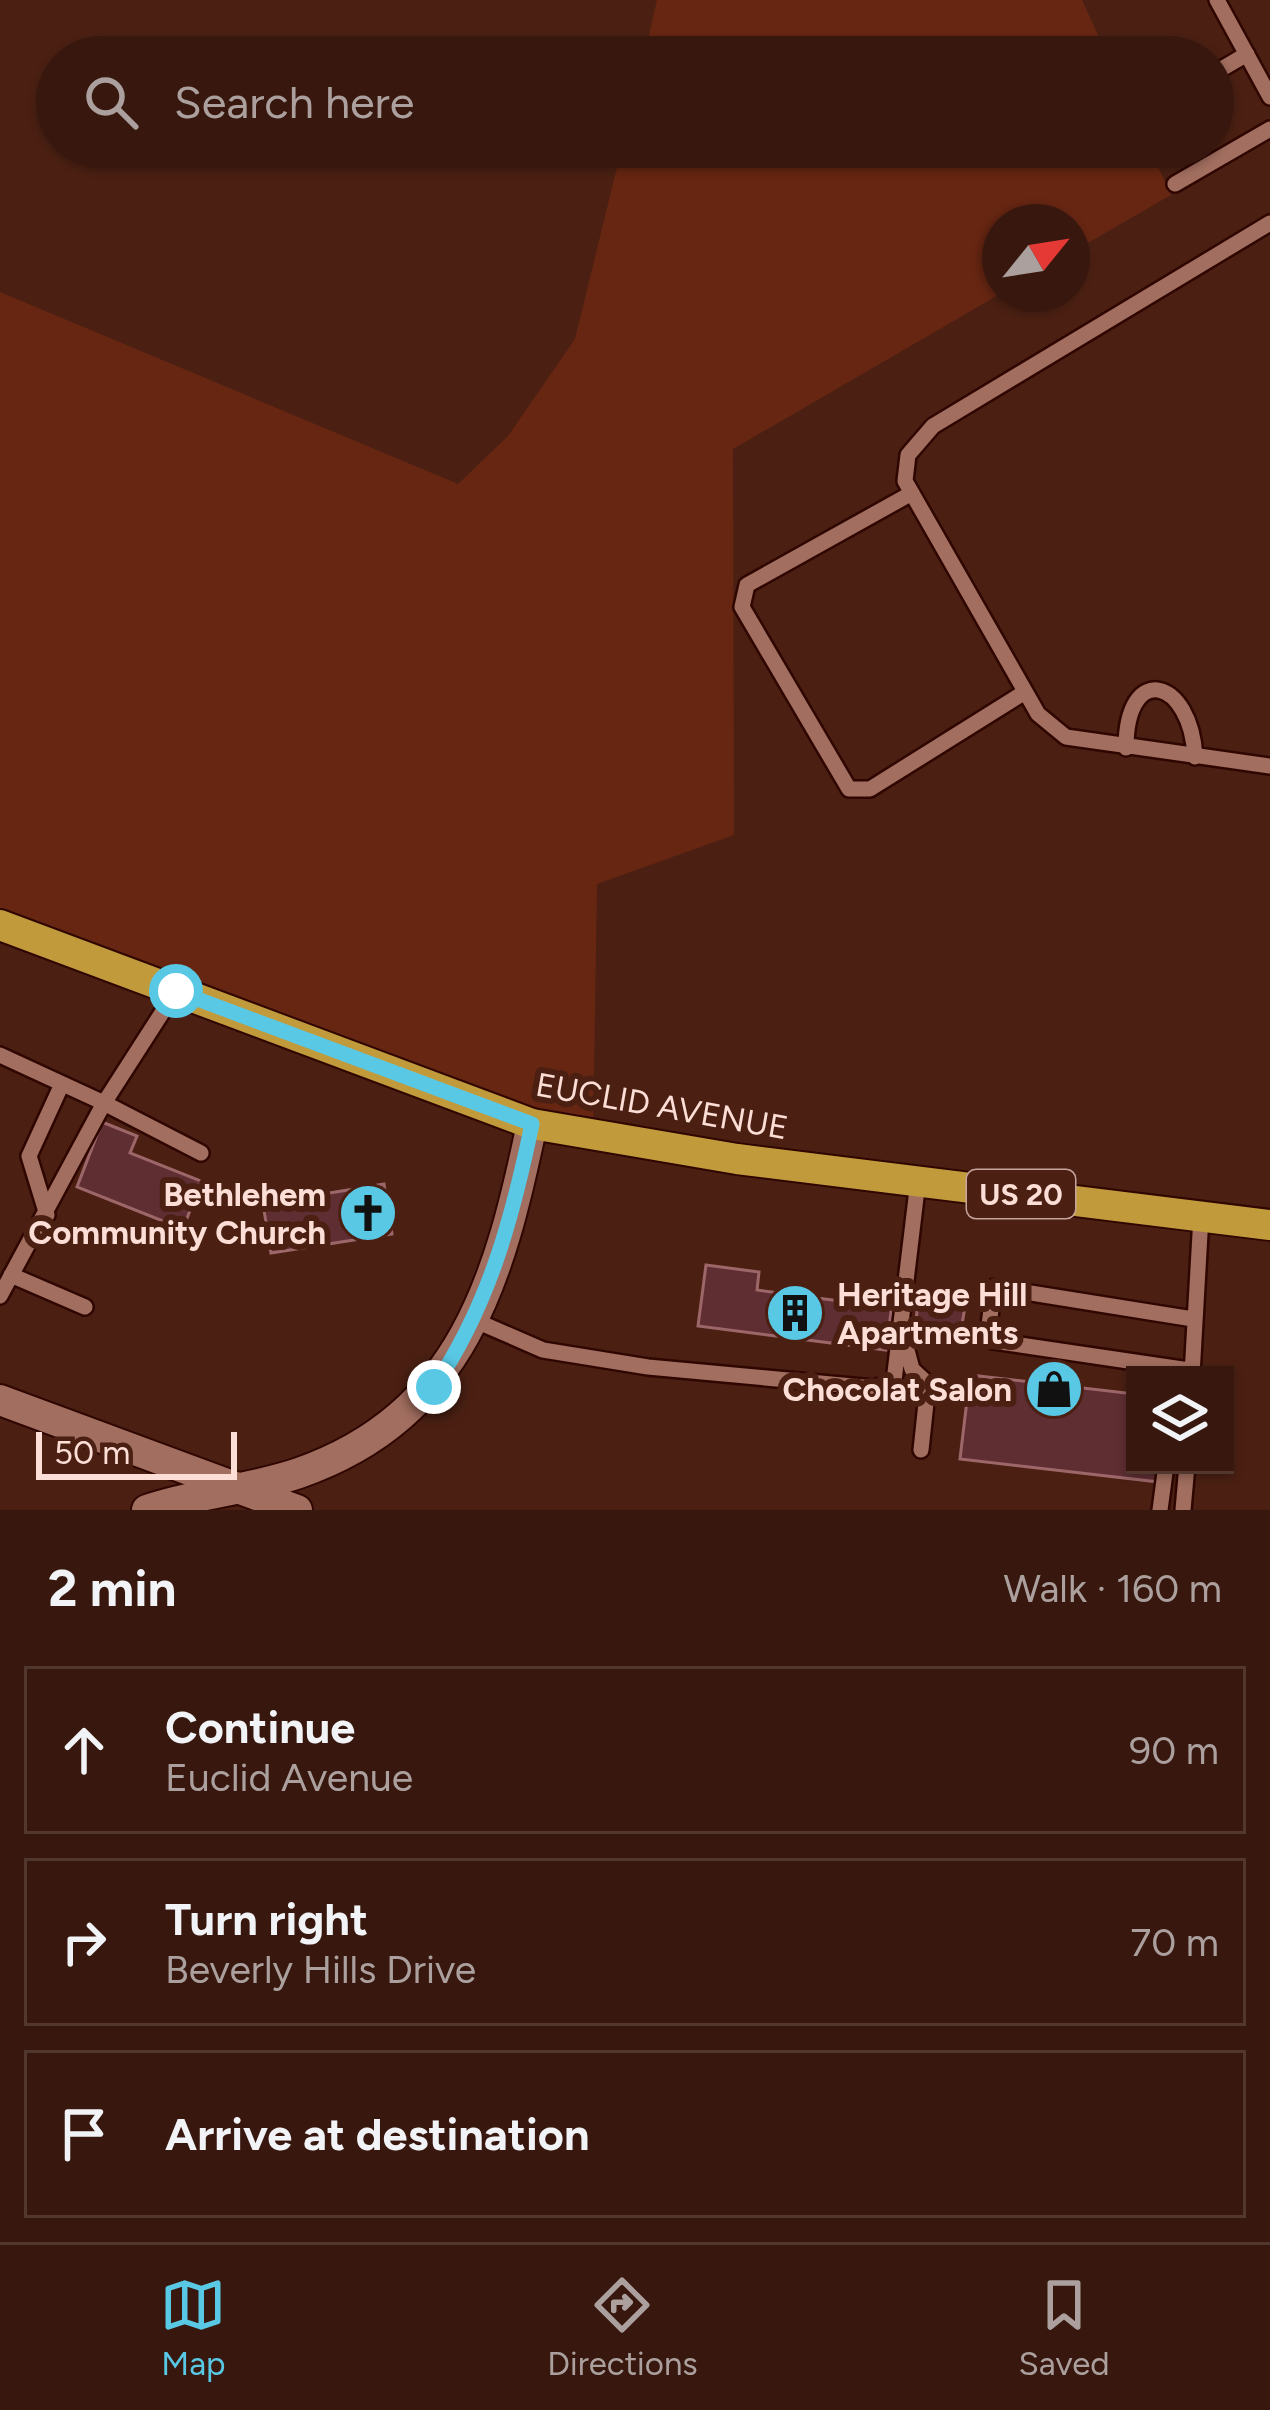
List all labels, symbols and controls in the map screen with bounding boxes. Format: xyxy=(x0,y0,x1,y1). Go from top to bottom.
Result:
search box xyxy=(36,36,1234,168)
icon: search xyxy=(78,69,144,135)
text: Search here xyxy=(174,75,414,129)
north arrow xyxy=(982,204,1090,312)
route start xyxy=(149,964,203,1018)
street label: EUCLID AVENUE xyxy=(533,1065,791,1147)
road number: US 20 xyxy=(967,1170,1075,1218)
place label: Bethlehem Community Church xyxy=(28,1175,326,1252)
church icon: Bethlehem Community Church xyxy=(337,1182,399,1244)
place label: Heritage Hill Apartments xyxy=(837,1275,1027,1352)
building icon: Heritage Hill Apartments xyxy=(764,1282,826,1344)
shop icon: Chocolat Salon xyxy=(1023,1358,1085,1420)
route end xyxy=(407,1360,461,1414)
map controls xyxy=(1126,1366,1234,1474)
button: layers xyxy=(1126,1366,1234,1474)
place label: Chocolat Salon xyxy=(782,1370,1012,1409)
scale bar xyxy=(36,1426,237,1479)
text: 50 m xyxy=(54,1433,130,1472)
text: 2 min xyxy=(48,1558,176,1619)
text: Walk · 160 m xyxy=(1004,1565,1222,1612)
text: Continue xyxy=(165,1700,355,1754)
icon: ahead xyxy=(51,1717,117,1783)
text: 90 m xyxy=(1129,1727,1219,1774)
text: Euclid Avenue xyxy=(165,1754,413,1801)
text: Turn right xyxy=(165,1892,368,1946)
icon: right xyxy=(51,1909,117,1975)
text: 70 m xyxy=(1130,1919,1219,1966)
text: Beverly Hills Drive xyxy=(165,1946,476,1993)
icon: arrive xyxy=(51,2101,117,2167)
text: Arrive at destination xyxy=(165,2107,589,2161)
tab: Map xyxy=(160,2272,226,2383)
tab: Directions xyxy=(547,2272,698,2383)
tab: Saved xyxy=(1019,2272,1110,2383)

